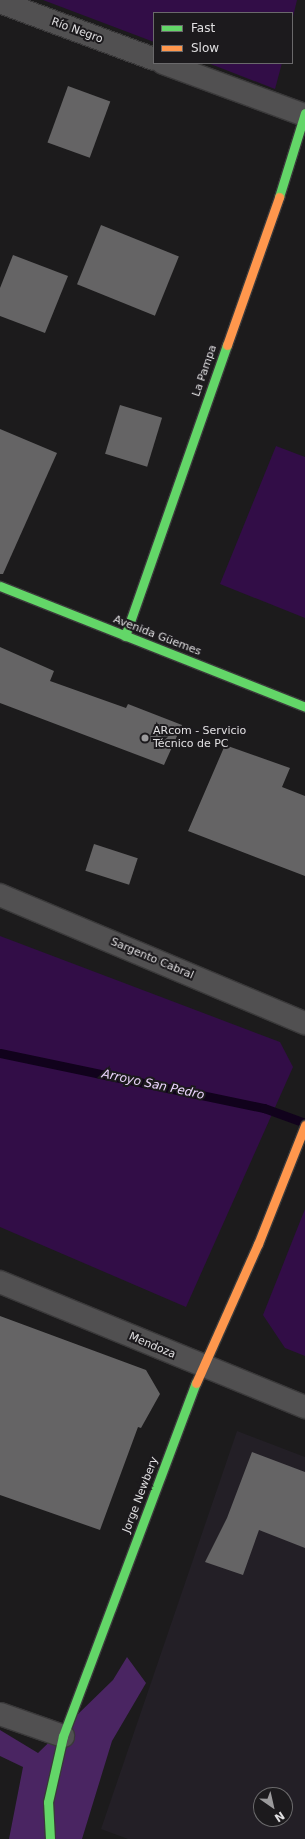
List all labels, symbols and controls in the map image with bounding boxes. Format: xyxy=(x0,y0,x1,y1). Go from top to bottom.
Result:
legend xyxy=(153,12,293,64)
street label: Río Negro xyxy=(49,16,105,46)
text: Fast xyxy=(191,21,215,35)
text: Slow xyxy=(191,41,219,55)
street label: La Pampa xyxy=(190,343,220,399)
street label: Avenida Güemes xyxy=(111,613,203,659)
place label: ARcom - Servicio Técnico de PC xyxy=(153,725,246,751)
marker: ARcom - Servicio Técnico de PC xyxy=(140,733,150,743)
street label: Sargento Cabral xyxy=(108,936,196,982)
water label: Arroyo San Pedro xyxy=(100,1067,206,1103)
street label: Mendoza xyxy=(127,1330,177,1362)
street label: Jorge Newbery xyxy=(120,1455,162,1535)
north arrow xyxy=(253,1787,293,1827)
text: N xyxy=(272,1809,287,1825)

